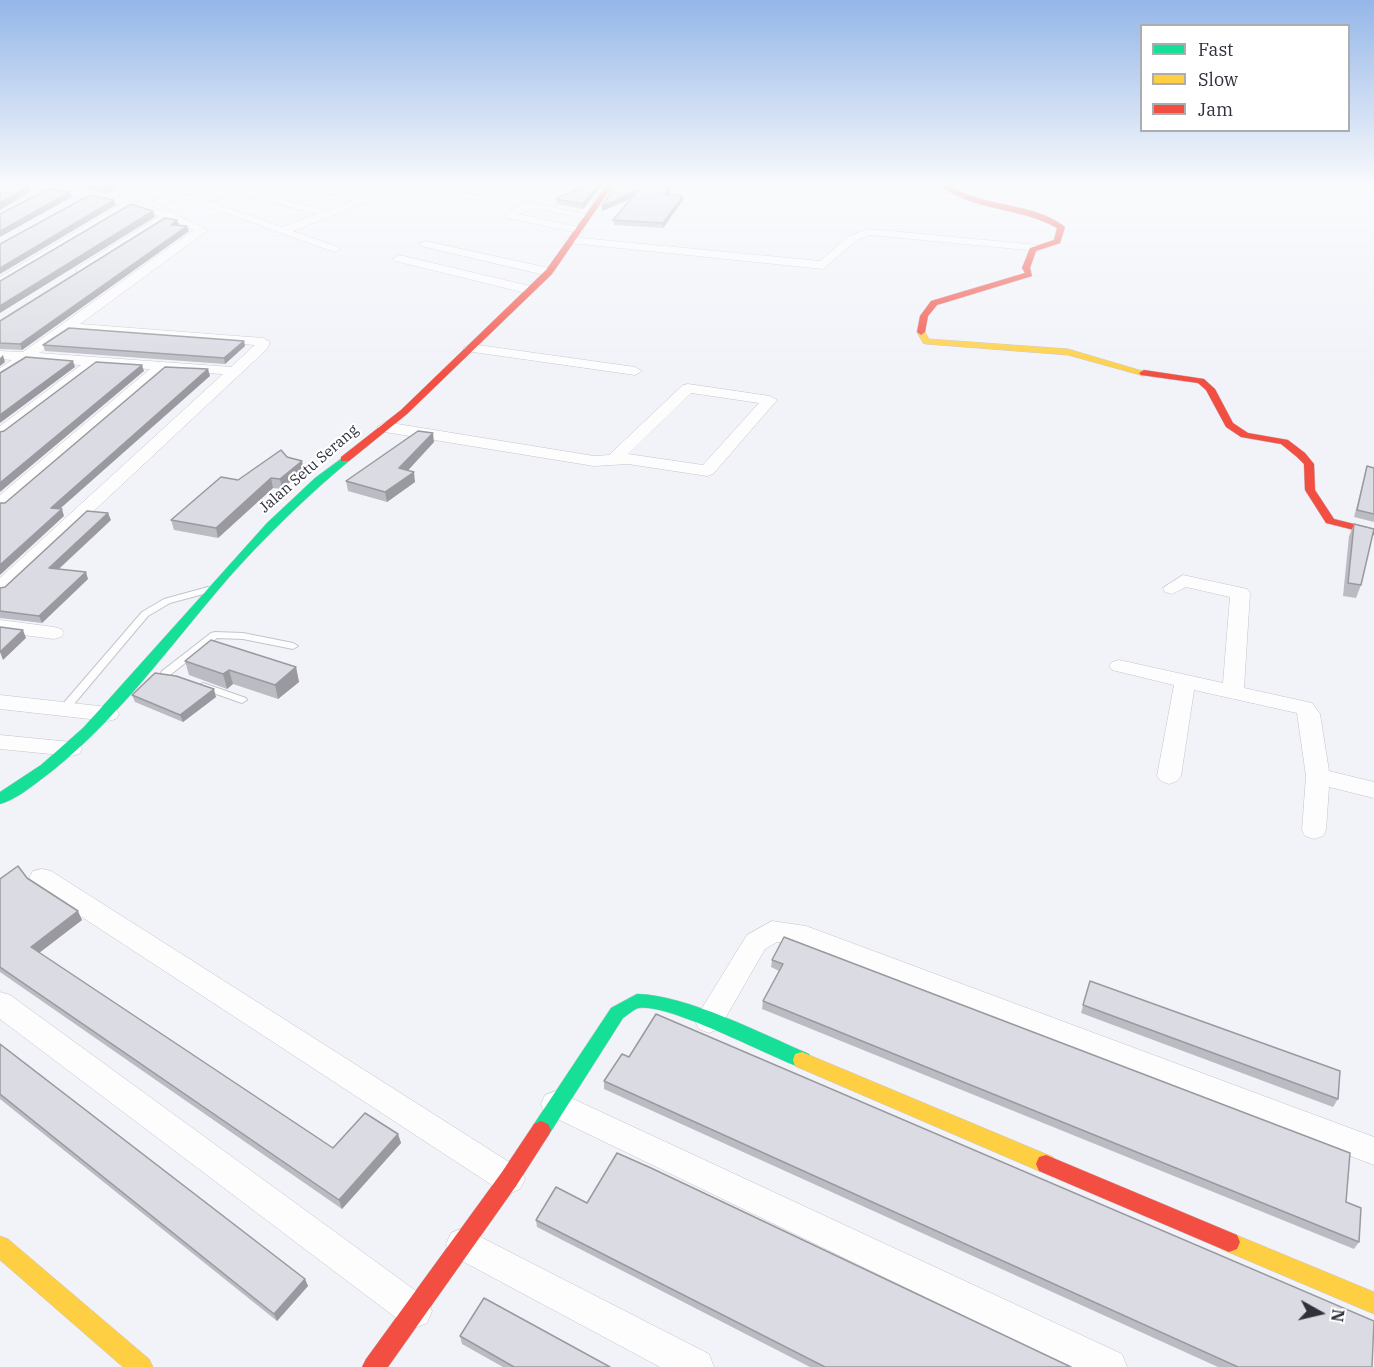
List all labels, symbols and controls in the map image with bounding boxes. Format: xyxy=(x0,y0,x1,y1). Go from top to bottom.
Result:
legend xyxy=(1140,24,1350,132)
text: Fast xyxy=(1198,38,1233,61)
text: Slow xyxy=(1198,68,1238,91)
text: Jam xyxy=(1198,98,1233,121)
street label: Jalan Setu Serang xyxy=(256,421,362,517)
north arrow xyxy=(1290,1283,1350,1343)
text: N xyxy=(1327,1308,1349,1323)

